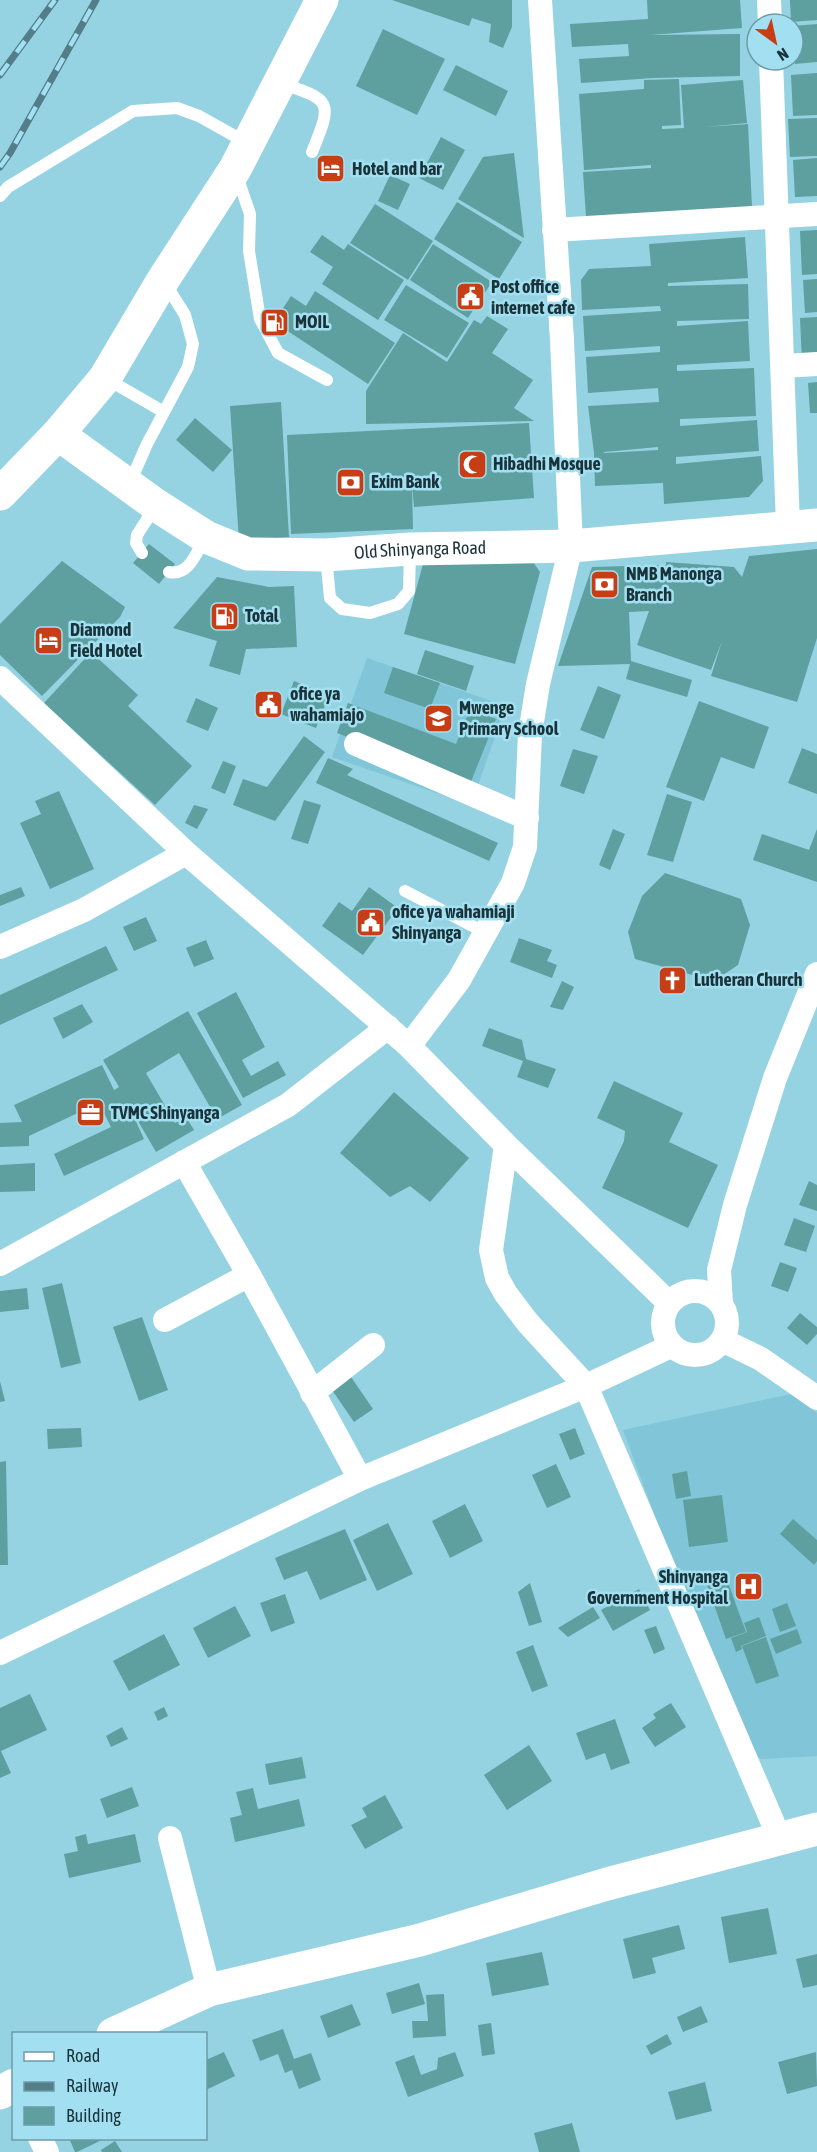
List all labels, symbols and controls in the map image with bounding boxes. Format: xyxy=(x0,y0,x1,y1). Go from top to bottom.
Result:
north arrow xyxy=(745,12,805,72)
text: N xyxy=(774,44,792,65)
hotel icon: Hotel and bar xyxy=(315,153,347,185)
place label: Hotel and bar xyxy=(352,158,442,179)
place label: Post office internet cafe xyxy=(491,276,575,318)
public building icon: Post office internet cafe xyxy=(454,281,486,313)
fuel station icon: MOIL xyxy=(258,306,290,338)
place label: MOIL xyxy=(295,311,329,332)
mosque icon: Hibadhi Mosque xyxy=(456,448,488,480)
place label: Hibadhi Mosque xyxy=(493,453,601,474)
bank icon: Exim Bank xyxy=(334,466,366,498)
place label: Exim Bank xyxy=(371,471,440,492)
street label: Old Shinyanga Road xyxy=(353,537,486,563)
place label: NMB Manonga Branch xyxy=(626,563,722,605)
bank icon: NMB Manonga Branch xyxy=(589,568,621,600)
fuel station icon: Total xyxy=(208,600,240,632)
place label: Total xyxy=(245,605,279,626)
place label: Diamond Field Hotel xyxy=(70,619,142,661)
hotel icon: Diamond Field Hotel xyxy=(33,624,65,656)
place label: ofice ya wahamiajo xyxy=(290,683,364,725)
public building icon: ofice ya wahamiajo xyxy=(253,688,285,720)
place label: Mwenge Primary School xyxy=(459,697,559,739)
school or university icon: Mwenge Primary School xyxy=(422,702,454,734)
place label: ofice ya wahamiaji Shinyanga xyxy=(392,901,515,943)
public building icon: ofice ya wahamiaji Shinyanga xyxy=(355,906,387,938)
church icon: Lutheran Church xyxy=(657,964,689,996)
place label: Lutheran Church xyxy=(694,969,803,990)
office icon: TVMC Shinyanga xyxy=(74,1097,106,1129)
place label: TVMC Shinyanga xyxy=(111,1102,220,1123)
place label: Shinyanga Government Hospital xyxy=(587,1566,728,1608)
hospital icon: Shinyanga Government Hospital xyxy=(733,1571,765,1603)
legend xyxy=(12,2032,207,2140)
text: Road xyxy=(66,2045,100,2066)
text: Railway xyxy=(66,2075,118,2096)
text: Building xyxy=(66,2105,121,2126)

